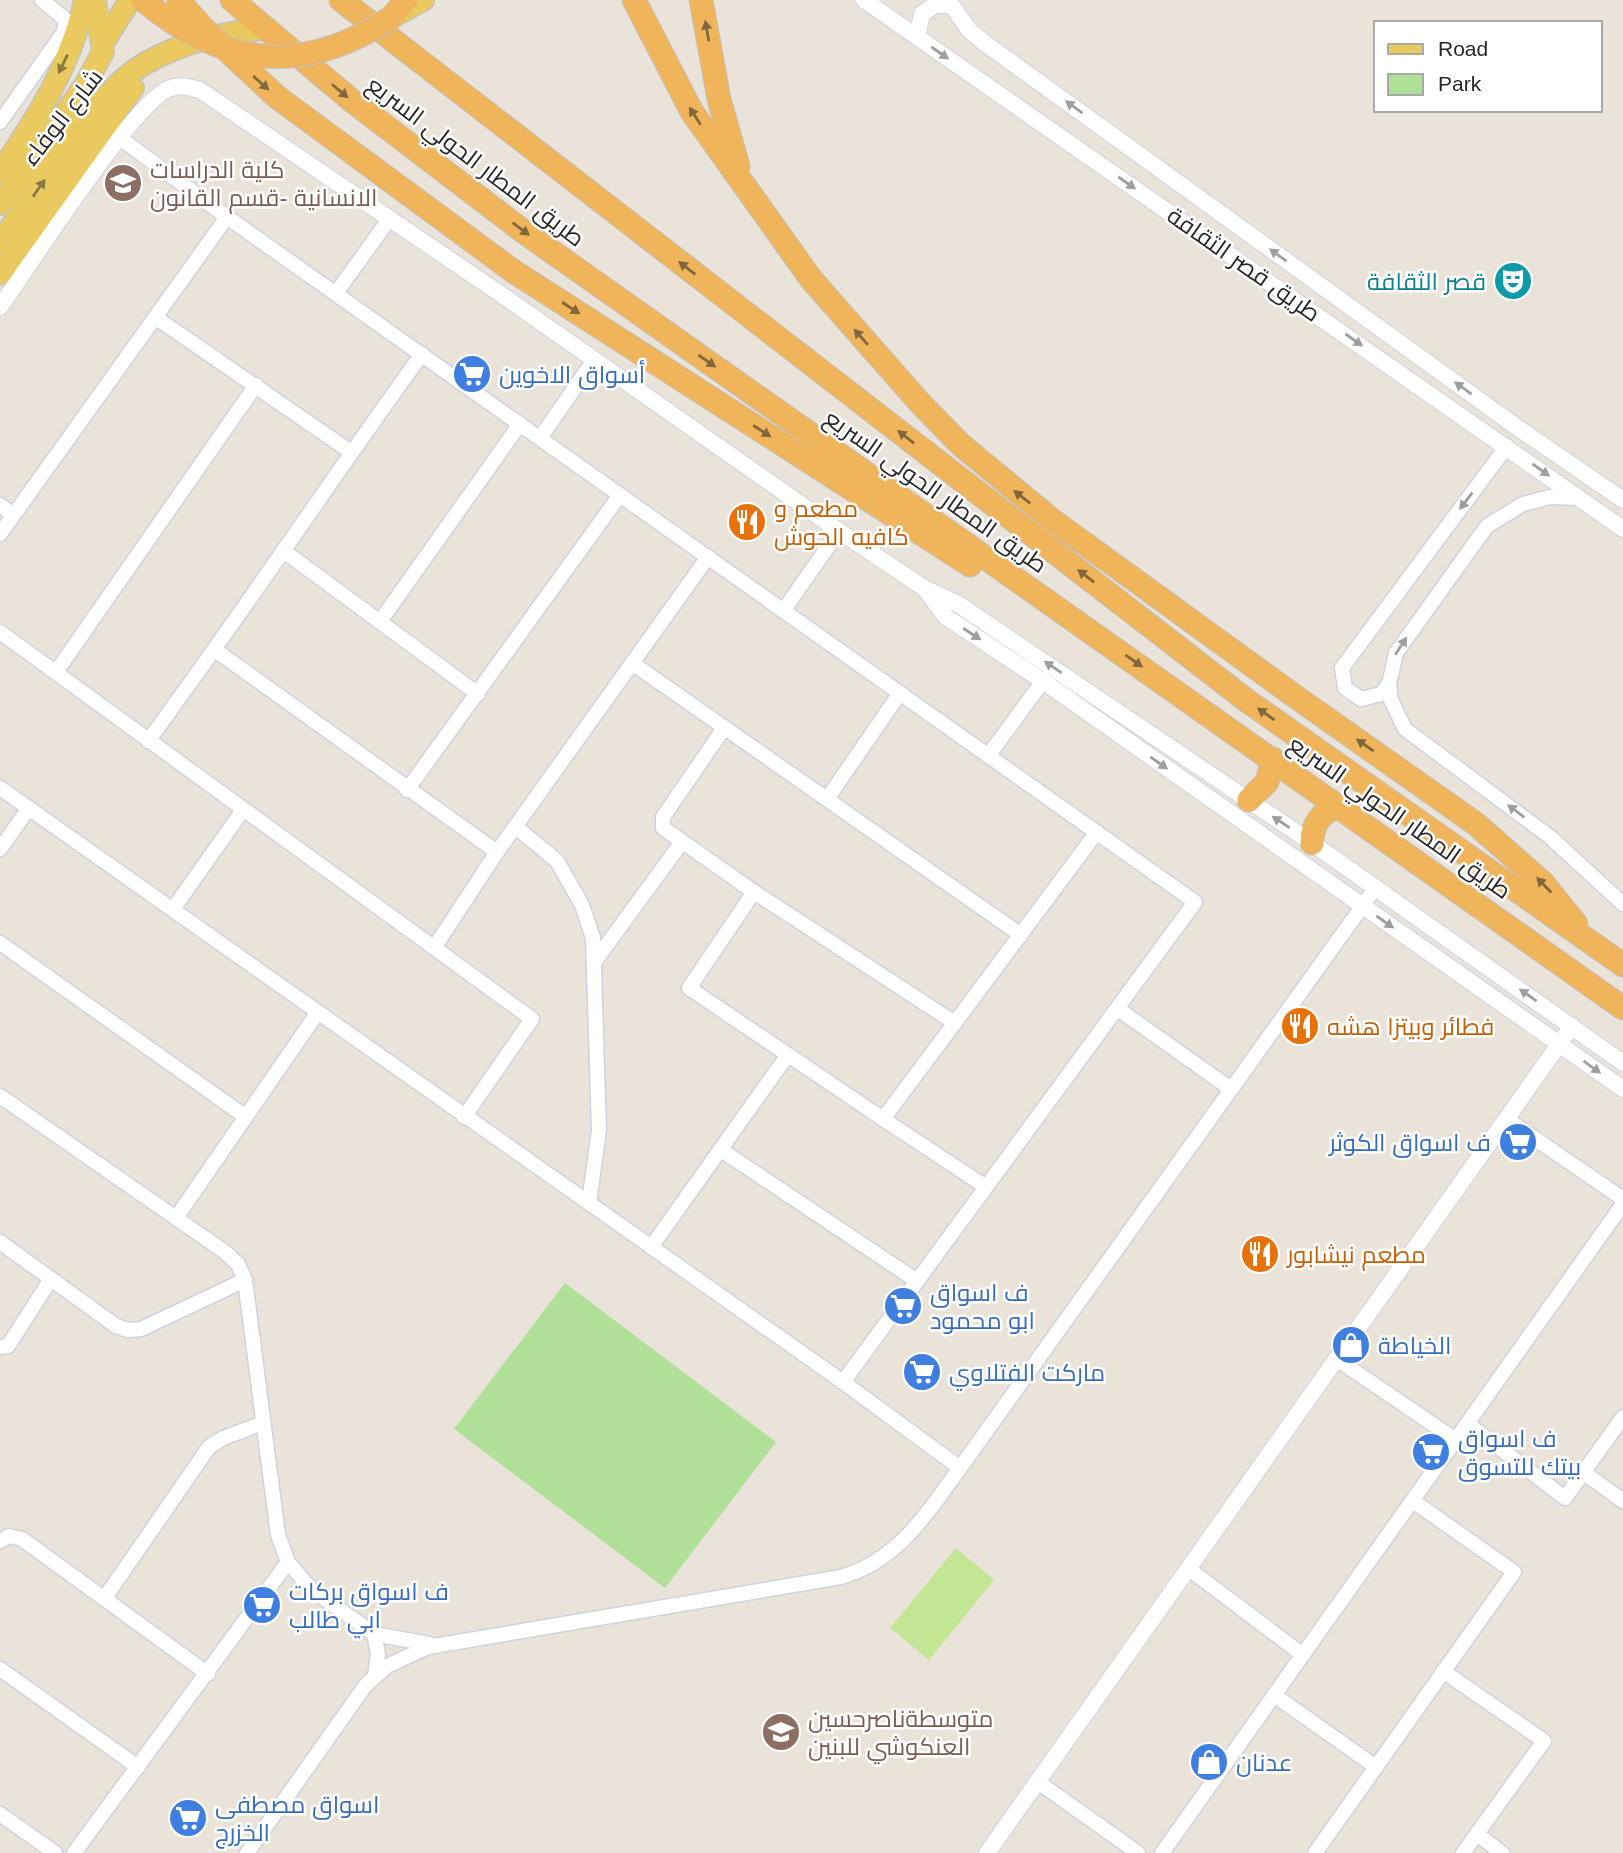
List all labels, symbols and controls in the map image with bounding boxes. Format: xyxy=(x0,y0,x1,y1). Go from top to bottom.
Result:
one-way arrow xyxy=(701,20,712,42)
legend xyxy=(1374,21,1602,112)
text: Road xyxy=(1438,37,1488,60)
one-way arrow xyxy=(931,46,950,59)
one-way arrow xyxy=(57,54,69,74)
street label: شارع الوفاء xyxy=(16,63,110,172)
street label: طريق المطار الحولي السريع xyxy=(358,70,590,256)
text: Park xyxy=(1438,72,1482,95)
one-way arrow xyxy=(252,75,270,91)
one-way arrow xyxy=(332,83,349,98)
one-way arrow xyxy=(1065,100,1083,114)
one-way arrow xyxy=(689,107,702,126)
place label: كلية الدراسات الانسانية -قسم القانون xyxy=(150,156,377,214)
school or university icon: كلية الدراسات الانسانية -قسم القانون xyxy=(102,162,144,204)
one-way arrow xyxy=(1118,176,1136,190)
one-way arrow xyxy=(32,179,46,197)
street label: طريق قصر الثقافة xyxy=(1161,201,1326,328)
one-way arrow xyxy=(512,222,530,237)
one-way arrow xyxy=(1269,248,1287,262)
theatre icon: قصر الثقافة xyxy=(1492,260,1534,302)
one-way arrow xyxy=(678,261,696,275)
place label: قصر الثقافة xyxy=(1367,268,1486,295)
one-way arrow xyxy=(561,302,580,315)
one-way arrow xyxy=(853,328,869,346)
one-way arrow xyxy=(1345,333,1363,347)
supermarket icon: أسواق الاخوين xyxy=(451,353,493,395)
one-way arrow xyxy=(698,354,716,368)
place label: أسواق الاخوين xyxy=(499,359,645,390)
one-way arrow xyxy=(1454,381,1472,395)
street label: طريق المطار الحولي السريع xyxy=(816,404,1052,583)
one-way arrow xyxy=(752,425,772,438)
one-way arrow xyxy=(897,430,915,444)
one-way arrow xyxy=(1532,463,1550,477)
one-way arrow xyxy=(1013,490,1031,504)
one-way arrow xyxy=(1459,492,1473,510)
place label: مطعم و كافيه الحوش xyxy=(774,495,909,551)
restaurant icon: مطعم و كافيه الحوش xyxy=(726,501,768,543)
one-way arrow xyxy=(1077,569,1095,584)
one-way arrow xyxy=(962,628,981,641)
one-way arrow xyxy=(1395,636,1408,656)
one-way arrow xyxy=(1125,654,1143,668)
one-way arrow xyxy=(1043,661,1062,674)
one-way arrow xyxy=(1257,708,1276,721)
street label: طريق المطار الحولي السريع xyxy=(1280,730,1516,909)
one-way arrow xyxy=(1356,738,1374,752)
one-way arrow xyxy=(1150,756,1168,770)
one-way arrow xyxy=(1507,804,1525,818)
one-way arrow xyxy=(1272,816,1291,829)
one-way arrow xyxy=(1537,877,1553,894)
one-way arrow xyxy=(1376,915,1394,929)
one-way arrow xyxy=(1519,988,1537,1002)
restaurant icon: فطائر وبيتزا هشه xyxy=(1279,1005,1321,1047)
place label: فطائر وبيتزا هشه xyxy=(1327,1013,1494,1040)
one-way arrow xyxy=(1583,1059,1601,1073)
supermarket icon: ف اسواق الكوثر xyxy=(1497,1121,1539,1163)
place label: ف اسواق الكوثر xyxy=(1327,1129,1491,1158)
restaurant icon: مطعم نيشابور xyxy=(1239,1233,1281,1275)
place label: مطعم نيشابور xyxy=(1285,1241,1426,1271)
place label: ف اسواق ابو محمود xyxy=(930,1279,1035,1334)
supermarket icon: ف اسواق ابو محمود xyxy=(882,1285,924,1327)
shop icon: الخياطة xyxy=(1330,1324,1372,1366)
place label: الخياطة xyxy=(1378,1332,1451,1359)
supermarket icon: ماركت الفتلاوي xyxy=(901,1351,943,1393)
place label: ماركت الفتلاوي xyxy=(949,1359,1105,1391)
place label: ف اسواق بيتك للتسوق xyxy=(1458,1425,1581,1482)
supermarket icon: ف اسواق بيتك للتسوق xyxy=(1410,1431,1452,1473)
place label: ف اسواق بركات ابي طالب xyxy=(289,1578,449,1639)
supermarket icon: ف اسواق بركات ابي طالب xyxy=(241,1584,283,1626)
place label: متوسطةناصرحسين العنكوشي للبنين xyxy=(808,1705,993,1765)
school or university icon: متوسطةناصرحسين العنكوشي للبنين xyxy=(760,1711,802,1753)
shop icon: عدنان xyxy=(1188,1741,1230,1783)
place label: عدنان xyxy=(1236,1749,1293,1777)
place label: اسواق مصطفى الخزرج xyxy=(215,1791,379,1849)
supermarket icon: اسواق مصطفى الخزرج xyxy=(167,1797,209,1839)

